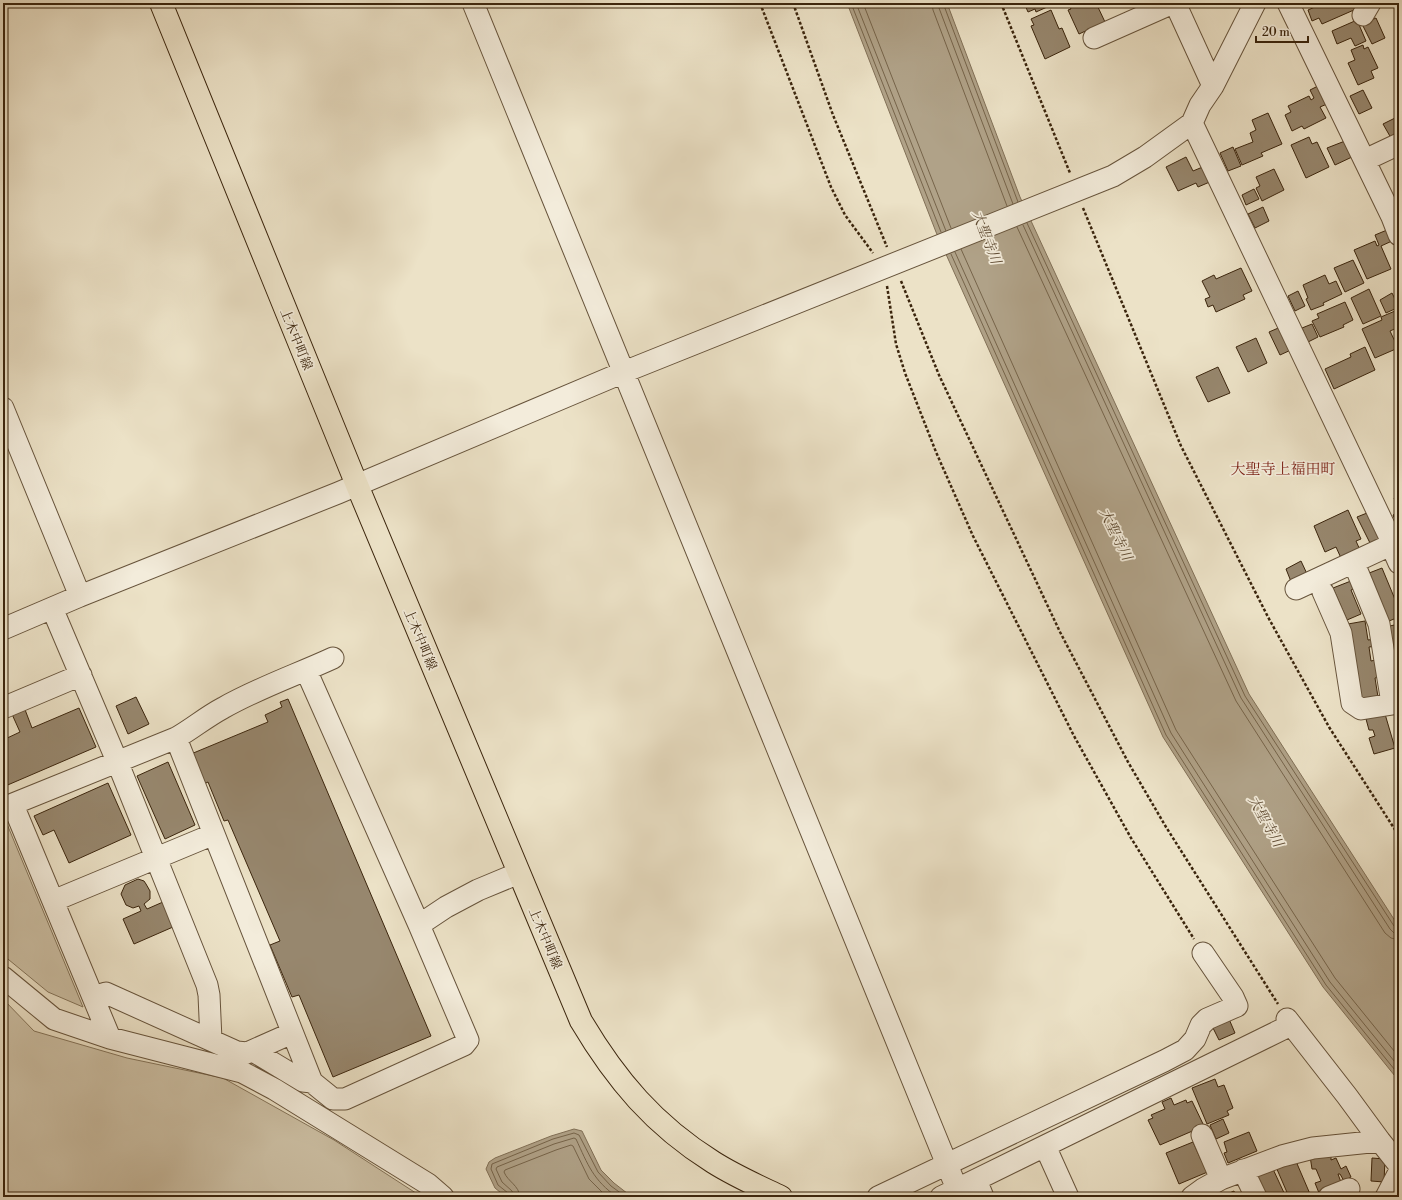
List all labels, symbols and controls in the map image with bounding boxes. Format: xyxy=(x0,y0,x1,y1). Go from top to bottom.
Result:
scale bar xyxy=(1256,18,1308,44)
text: 20 m xyxy=(1262,25,1290,40)
water label: 大聖寺川 xyxy=(968,208,1005,269)
street label: 上木中町線 xyxy=(276,306,316,373)
district label: 大聖寺上福田町 xyxy=(1230,460,1336,479)
water label: 大聖寺川 xyxy=(1095,505,1136,565)
street label: 上木中町線 xyxy=(400,606,440,672)
water label: 大聖寺川 xyxy=(1244,793,1288,852)
street label: 上木中町線 xyxy=(525,905,565,971)

